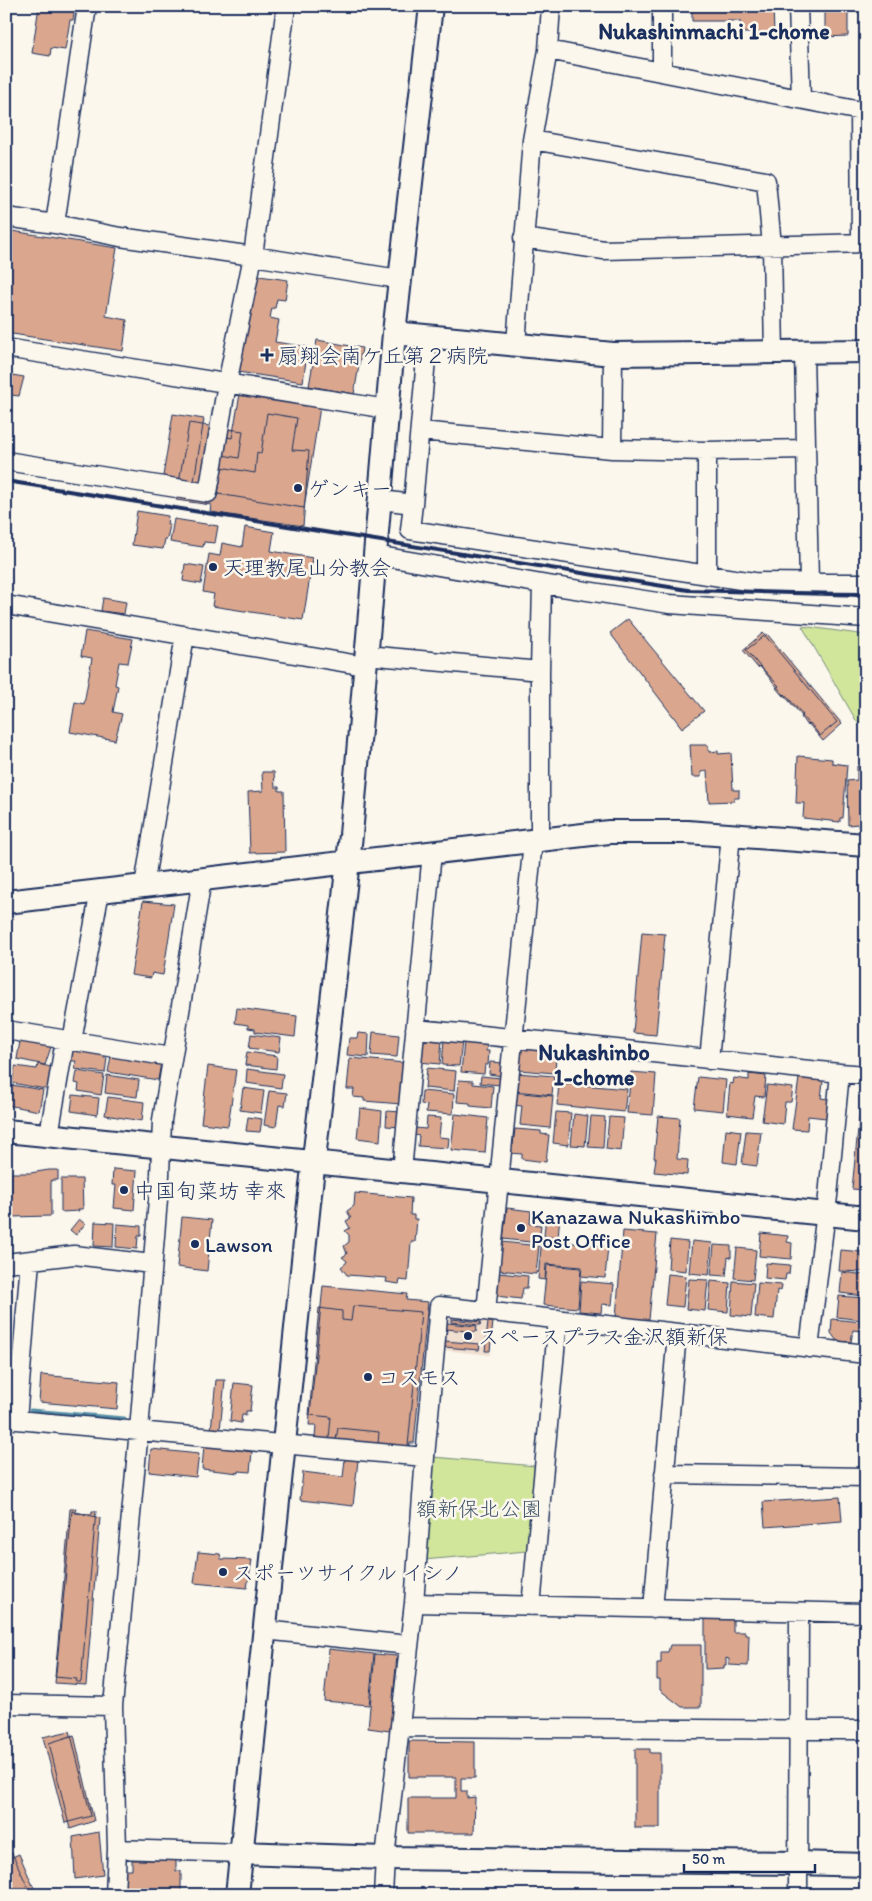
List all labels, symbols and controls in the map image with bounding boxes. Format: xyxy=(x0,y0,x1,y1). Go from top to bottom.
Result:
district label: Nukashinmachi 1-chome xyxy=(598,18,830,45)
place label: 扇翔会南ケ丘第２病院 xyxy=(278,343,488,368)
marker: 扇翔会南ケ丘第２病院 xyxy=(260,348,274,362)
place label: ゲンキー xyxy=(308,476,392,501)
marker: ゲンキー xyxy=(292,482,304,494)
place label: 天理教尾山分教会 xyxy=(223,555,391,580)
marker: 天理教尾山分教会 xyxy=(207,561,219,573)
district label: Nukashinbo 1-chome xyxy=(538,1039,650,1091)
place label: 中国旬菜坊 幸來 xyxy=(134,1178,286,1203)
marker: 中国旬菜坊 幸來 xyxy=(118,1184,130,1196)
place label: Kanazawa Nukashimbo Post Office xyxy=(531,1204,741,1253)
marker: Kanazawa Nukashimbo Post Office xyxy=(515,1222,527,1234)
place label: Lawson xyxy=(205,1232,273,1257)
marker: Lawson xyxy=(189,1238,201,1250)
place label: スペースプラス金沢額新保 xyxy=(478,1324,728,1349)
marker: スペースプラス金沢額新保 xyxy=(462,1330,474,1342)
place label: コスモス xyxy=(378,1365,461,1390)
marker: コスモス xyxy=(362,1371,374,1383)
park label: 額新保北公園 xyxy=(416,1496,542,1521)
place label: スポーツサイクル イシノ xyxy=(233,1560,463,1585)
marker: スポーツサイクル イシノ xyxy=(217,1566,229,1578)
scale bar xyxy=(684,1841,816,1873)
text: 50 m xyxy=(692,1850,725,1868)

